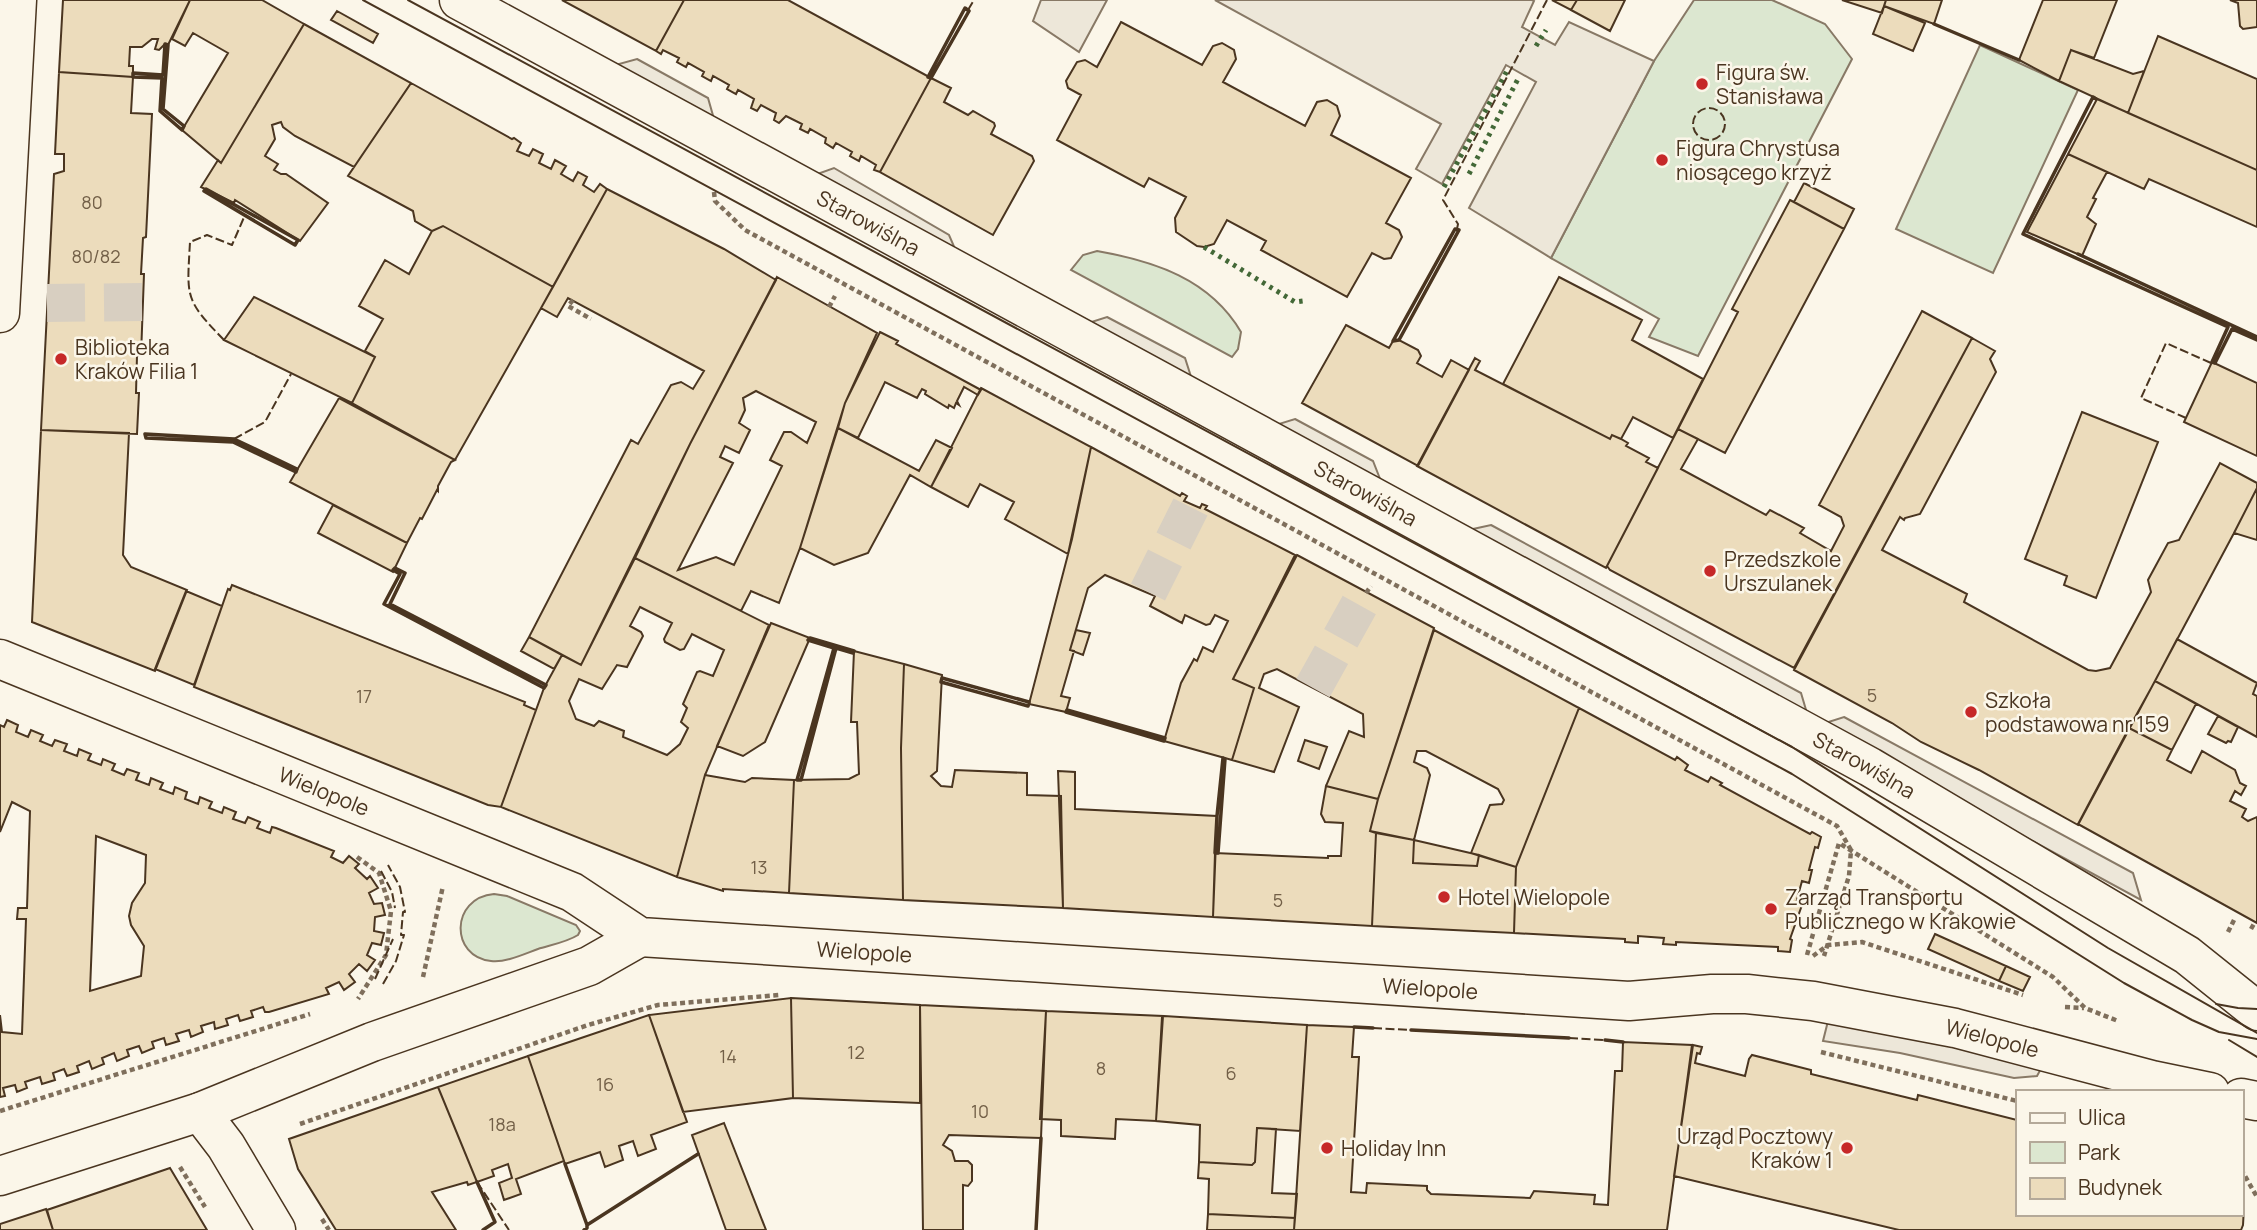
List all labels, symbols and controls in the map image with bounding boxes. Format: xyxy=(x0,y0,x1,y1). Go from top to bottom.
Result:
place label: Figura św. Stanisława xyxy=(1716,58,1823,110)
marker: Figura św. Stanisława xyxy=(1694,76,1710,92)
place label: Figura Chrystusa niosącego krzyż xyxy=(1676,134,1840,186)
marker: Figura Chrystusa niosącego krzyż xyxy=(1654,152,1670,168)
street label: Starowiślna xyxy=(812,183,925,262)
house number: 80 xyxy=(81,190,103,214)
house number: 80/82 xyxy=(71,244,121,268)
place label: Biblioteka Kraków Filia 1 xyxy=(75,333,198,385)
marker: Biblioteka Kraków Filia 1 xyxy=(53,351,69,367)
street label: Starowiślna xyxy=(1309,453,1422,532)
place label: Przedszkole Urszulanek xyxy=(1724,545,1841,597)
marker: Przedszkole Urszulanek xyxy=(1702,563,1718,579)
house number: 5 xyxy=(1867,683,1877,707)
house number: 17 xyxy=(356,684,372,708)
place label: Szkoła podstawowa nr 159 xyxy=(1985,686,2170,738)
marker: Szkoła podstawowa nr 159 xyxy=(1963,704,1979,720)
street label: Starowiślna xyxy=(1808,725,1921,805)
street label: Wielopole xyxy=(274,760,374,822)
house number: 13 xyxy=(751,855,767,879)
place label: Hotel Wielopole xyxy=(1458,883,1610,911)
place label: Zarząd Transportu Publicznego w Krakowie xyxy=(1785,883,2016,935)
house number: 5 xyxy=(1273,888,1283,912)
marker: Hotel Wielopole xyxy=(1436,889,1452,905)
marker: Zarząd Transportu Publicznego w Krakowie xyxy=(1763,901,1779,917)
street label: Wielopole xyxy=(816,934,913,969)
street label: Wielopole xyxy=(1381,971,1479,1005)
street label: Wielopole xyxy=(1942,1012,2042,1064)
house number: 12 xyxy=(847,1040,865,1064)
house number: 14 xyxy=(719,1044,737,1068)
house number: 8 xyxy=(1096,1056,1106,1080)
house number: 6 xyxy=(1225,1061,1237,1085)
house number: 16 xyxy=(596,1072,614,1096)
legend xyxy=(2016,1090,2243,1216)
house number: 10 xyxy=(971,1099,989,1123)
text: Ulica xyxy=(2078,1103,2126,1131)
house number: 18a xyxy=(488,1112,516,1136)
place label: Urząd Pocztowy Kraków 1 xyxy=(1677,1122,1833,1174)
place label: Holiday Inn xyxy=(1341,1134,1446,1162)
text: Park xyxy=(2078,1138,2120,1166)
marker: Holiday Inn xyxy=(1319,1140,1335,1156)
marker: Urząd Pocztowy Kraków 1 xyxy=(1839,1140,1855,1156)
text: Budynek xyxy=(2078,1173,2163,1201)

